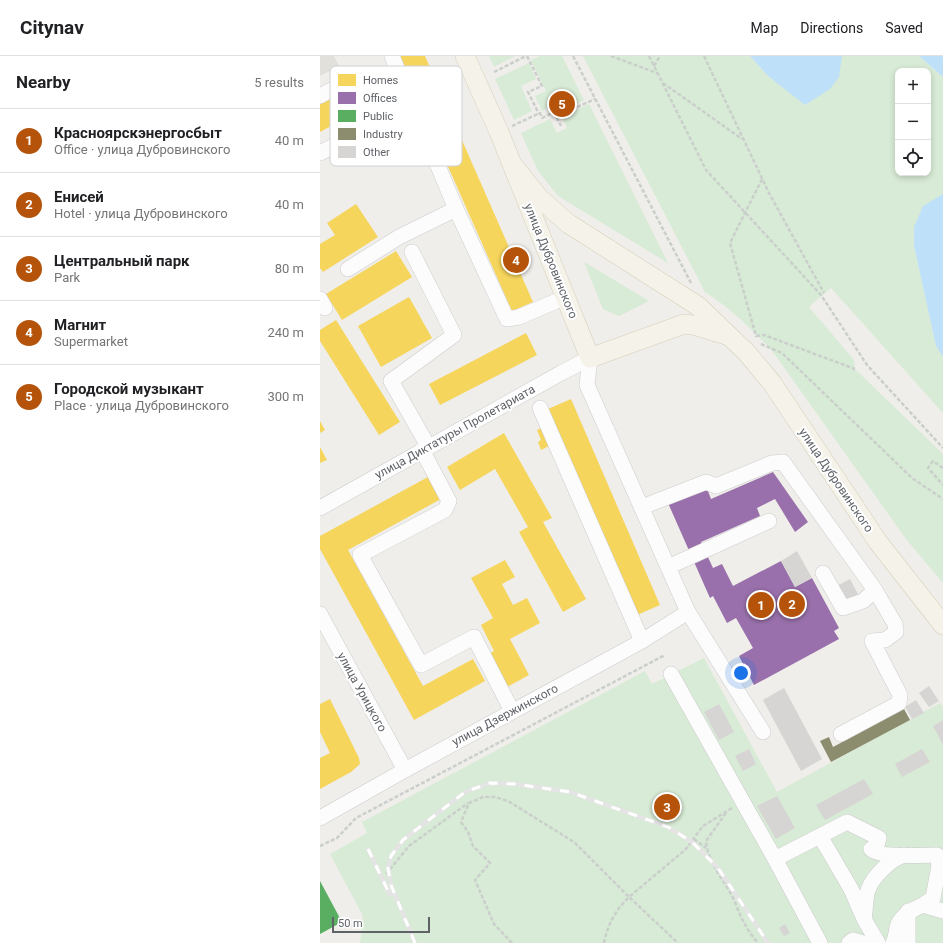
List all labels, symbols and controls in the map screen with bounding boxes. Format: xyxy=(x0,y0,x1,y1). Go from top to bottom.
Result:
text: Citynav xyxy=(20,16,84,39)
text: Map xyxy=(751,20,778,36)
text: Directions xyxy=(800,20,863,36)
text: Saved xyxy=(885,20,923,36)
legend xyxy=(330,66,462,166)
map controls xyxy=(895,68,931,176)
button: + xyxy=(895,68,931,104)
text: Nearby xyxy=(16,72,71,92)
text: Homes xyxy=(363,74,399,87)
text: 5 results xyxy=(254,75,304,90)
pin: 5 xyxy=(549,89,575,119)
text: Offices xyxy=(363,92,398,105)
button: − xyxy=(895,104,931,140)
text: Public xyxy=(363,110,394,123)
text: Красноярскэнергосбыт xyxy=(54,124,222,142)
text: Industry xyxy=(363,128,403,141)
text: 1 xyxy=(25,133,33,148)
text: 40 m xyxy=(275,133,304,148)
button: locate xyxy=(895,140,931,176)
text: Office · улица Дубровинского xyxy=(54,142,231,157)
text: Other xyxy=(363,146,390,159)
text: Енисей xyxy=(54,188,104,206)
text: 2 xyxy=(25,197,33,212)
text: 40 m xyxy=(275,197,304,212)
street label: улица Дубровинского xyxy=(522,201,581,321)
text: Hotel · улица Дубровинского xyxy=(54,206,228,221)
pin: 4 xyxy=(503,245,529,275)
text: Центральный парк xyxy=(54,252,190,270)
text: 3 xyxy=(25,261,33,276)
text: 80 m xyxy=(275,261,304,276)
text: Park xyxy=(54,270,80,285)
text: Магнит xyxy=(54,316,106,334)
text: 4 xyxy=(25,325,33,340)
text: 240 m xyxy=(267,325,304,340)
text: Supermarket xyxy=(54,334,128,349)
text: Городской музыкант xyxy=(54,380,204,398)
street label: улица Диктатуры Пролетариата xyxy=(373,382,537,482)
text: 5 xyxy=(25,389,33,404)
text: 300 m xyxy=(267,389,304,404)
text: Place · улица Дубровинского xyxy=(54,398,229,413)
street label: улица Дубровинского xyxy=(796,425,876,535)
pin: 2 xyxy=(779,589,805,619)
pin: 1 xyxy=(748,590,774,620)
street label: улица Урицкого xyxy=(334,650,390,734)
your location xyxy=(731,663,751,683)
street label: улица Дзержинского xyxy=(449,681,561,749)
pin: 3 xyxy=(654,792,680,822)
scale bar xyxy=(332,915,430,934)
text: 50 m xyxy=(338,917,363,930)

